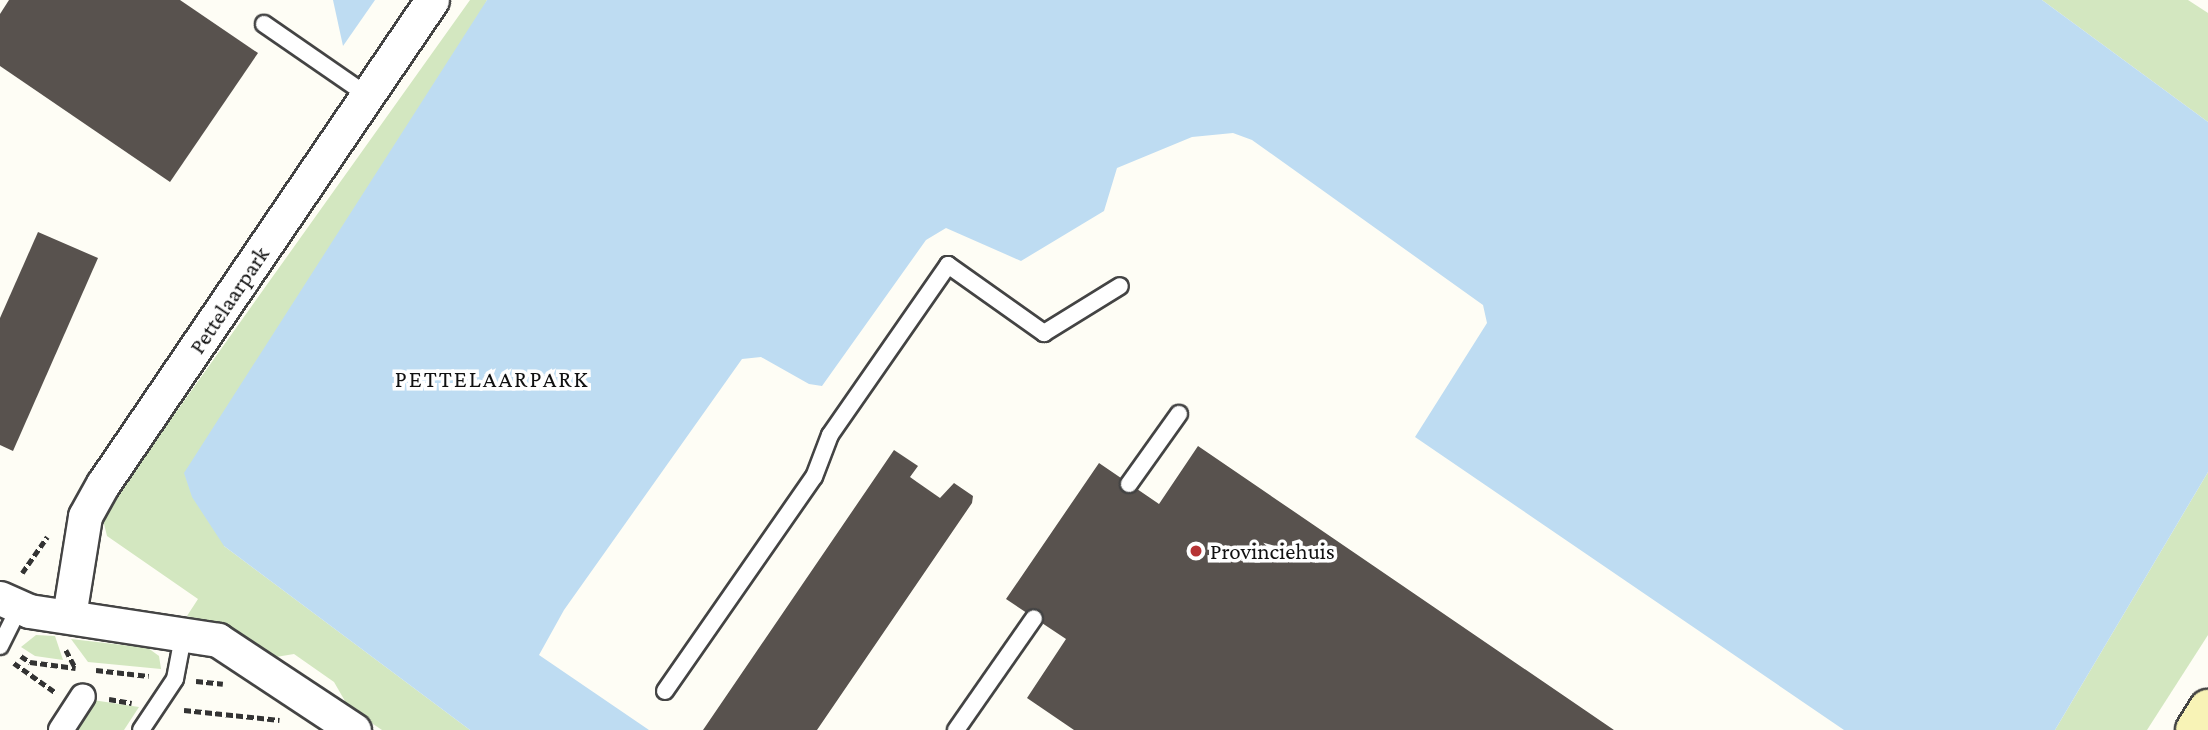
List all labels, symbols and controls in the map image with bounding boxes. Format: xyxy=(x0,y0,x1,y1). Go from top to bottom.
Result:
street label: Pettelaarpark xyxy=(183,241,275,359)
district label: PETTELAARPARK xyxy=(396,365,588,393)
place label: Provinciehuis xyxy=(1210,537,1335,565)
marker: Provinciehuis xyxy=(1188,543,1204,559)

